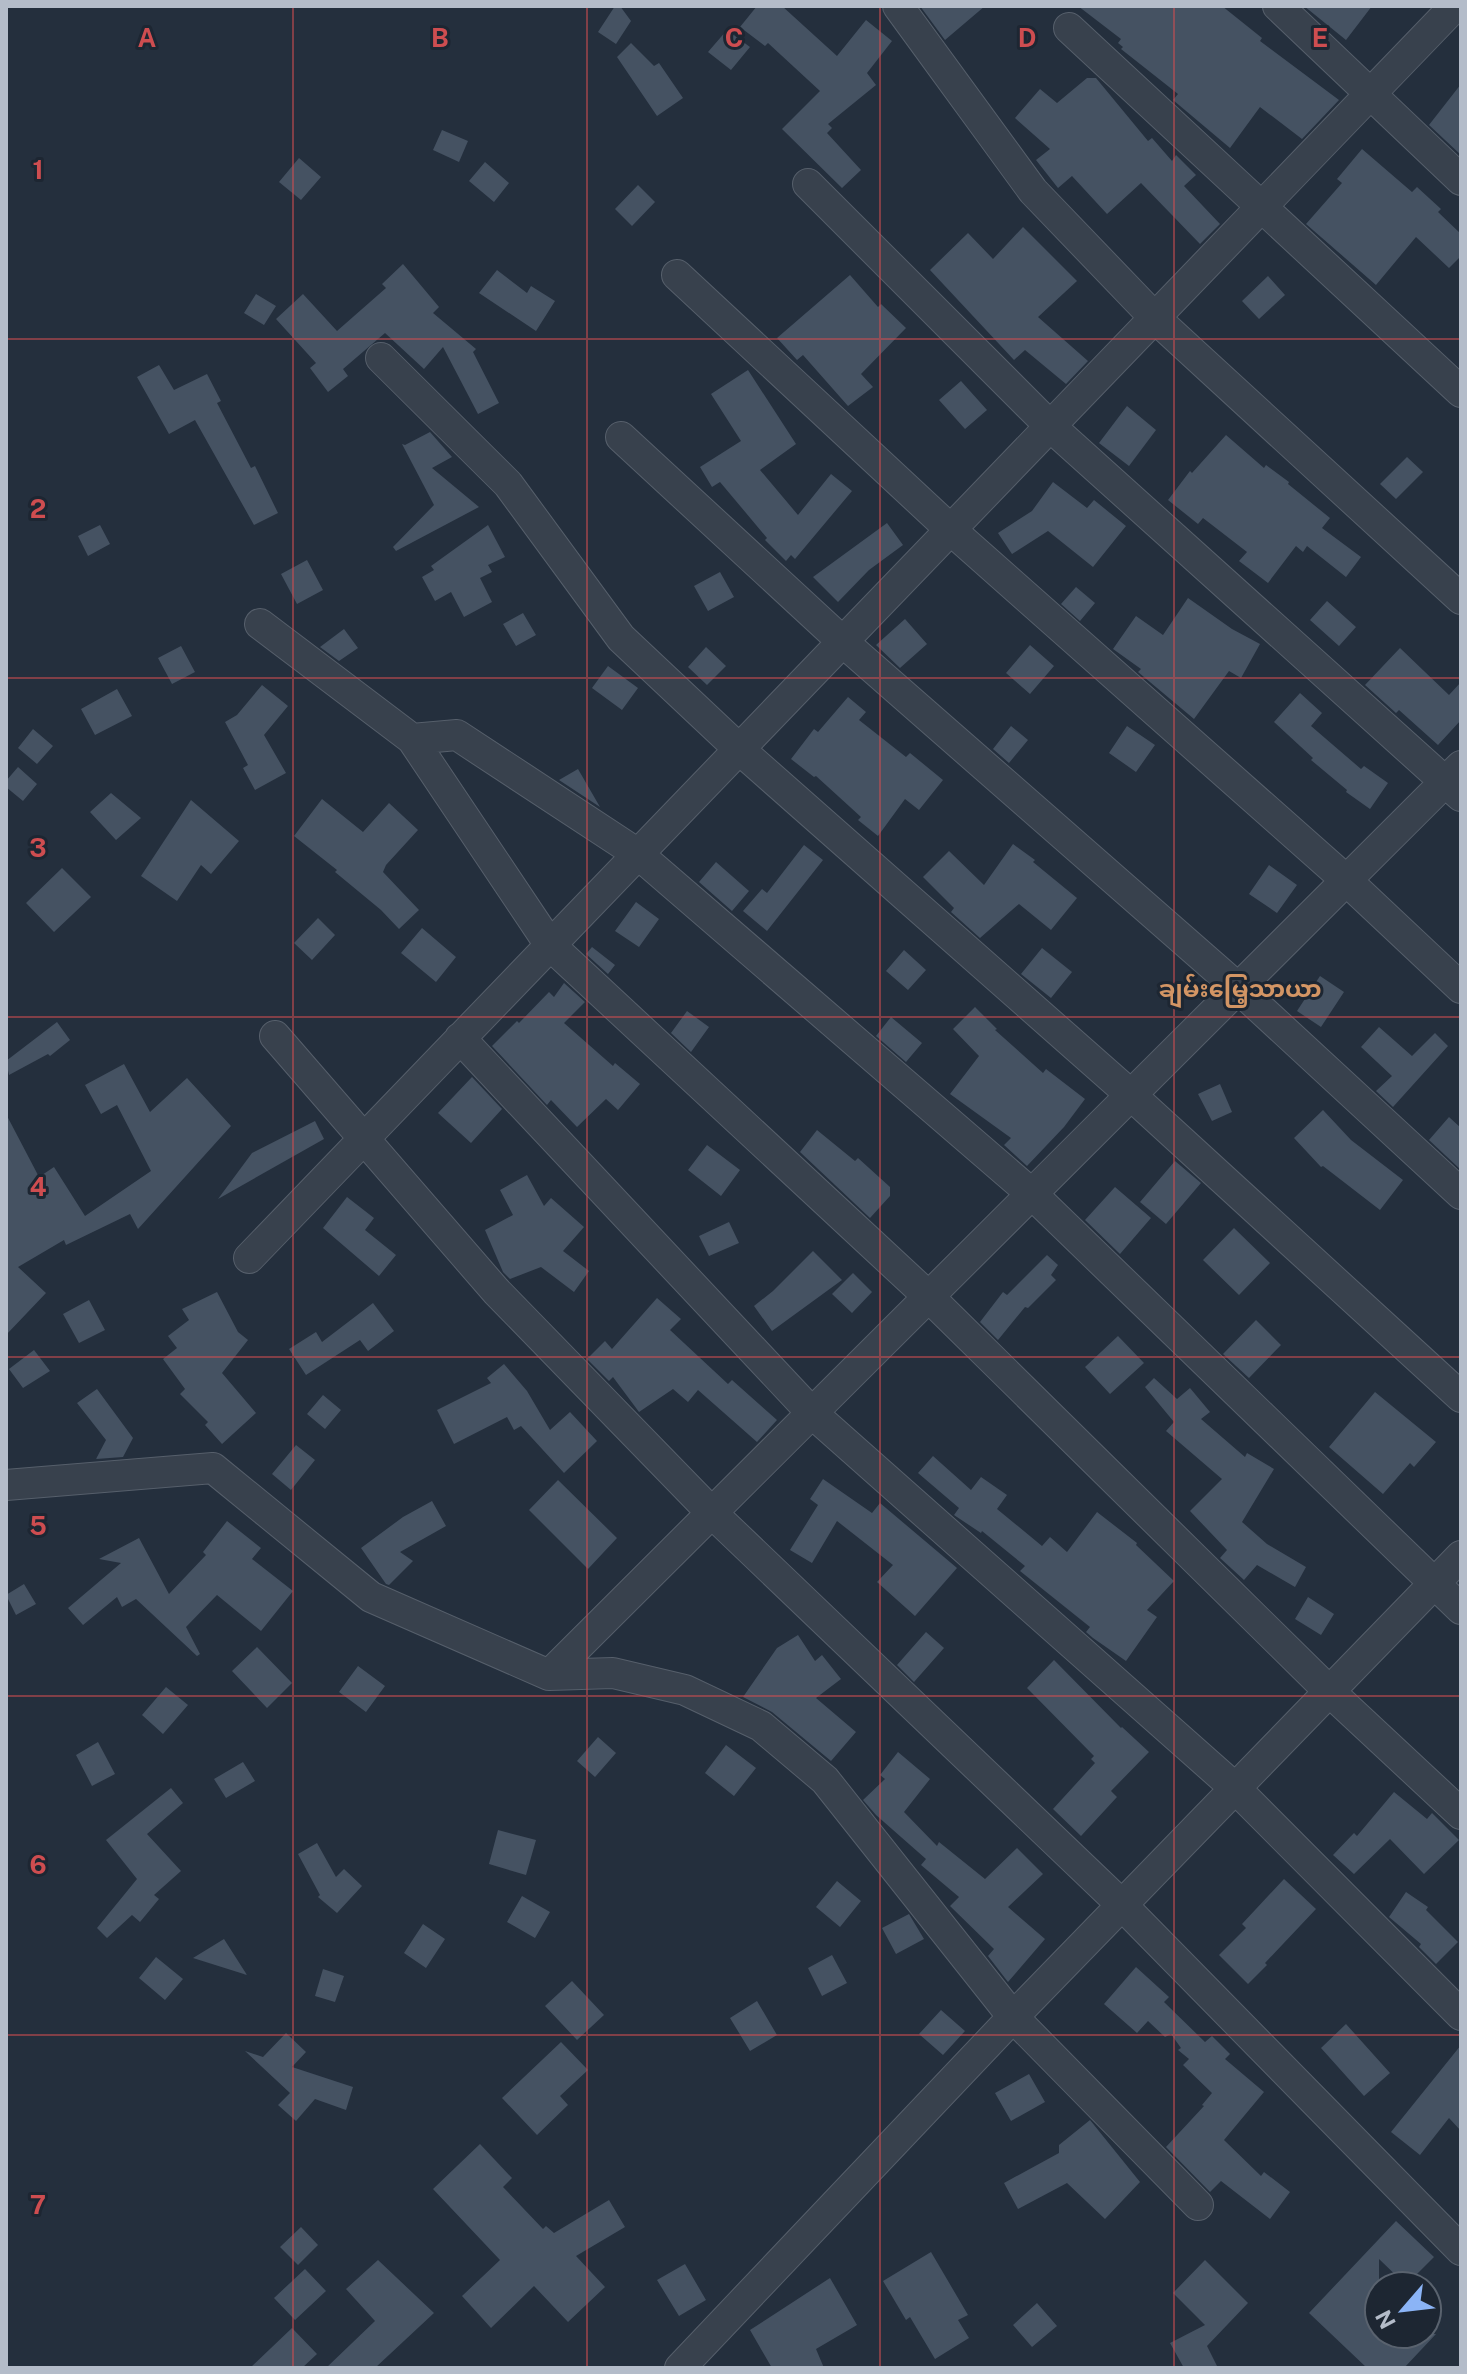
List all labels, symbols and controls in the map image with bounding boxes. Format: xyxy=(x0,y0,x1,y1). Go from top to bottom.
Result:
text: A xyxy=(138,22,157,53)
text: B xyxy=(431,22,449,53)
text: C xyxy=(725,22,743,53)
text: D xyxy=(1018,22,1036,53)
text: E xyxy=(1312,22,1328,53)
text: 1 xyxy=(32,154,44,185)
text: 2 xyxy=(30,493,46,524)
text: 3 xyxy=(29,832,47,863)
district label: ချမ်းမြေ့သာယာ xyxy=(1159,973,1321,1009)
text: 4 xyxy=(29,1171,47,1202)
text: 5 xyxy=(29,1510,47,1541)
text: 6 xyxy=(29,1849,47,1880)
text: 7 xyxy=(30,2189,46,2220)
north arrow xyxy=(1363,2270,1443,2350)
text: N xyxy=(1370,2306,1401,2333)

